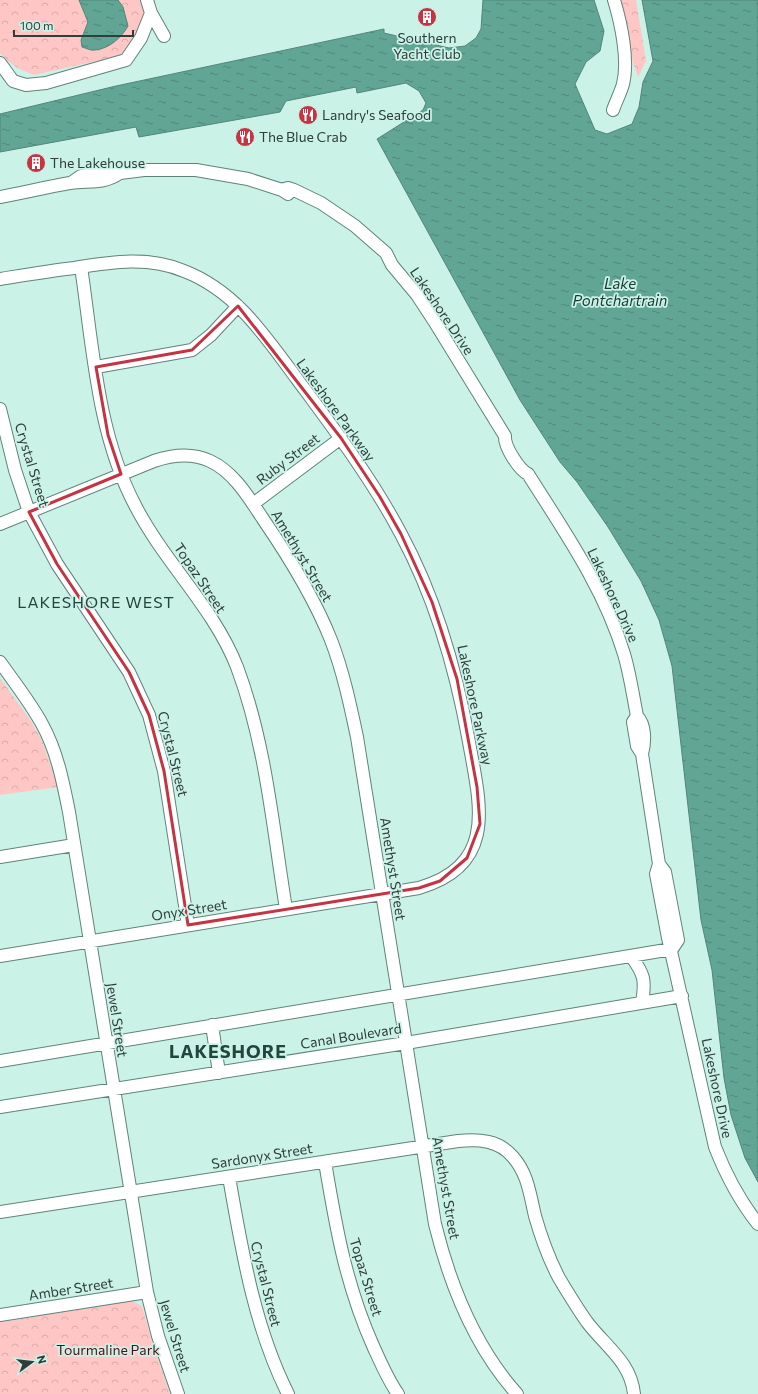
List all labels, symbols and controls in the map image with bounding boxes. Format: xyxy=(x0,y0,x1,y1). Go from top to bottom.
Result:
building icon: Southern Yacht Club xyxy=(416,6,438,28)
scale bar xyxy=(14,12,133,38)
text: 100 m xyxy=(20,18,54,32)
place label: Southern Yacht Club xyxy=(393,29,461,62)
restaurant icon: Landry's Seafood xyxy=(297,104,319,126)
place label: Landry's Seafood xyxy=(322,106,431,123)
restaurant icon: The Blue Crab xyxy=(234,126,256,148)
place label: The Blue Crab xyxy=(259,128,347,145)
building icon: The Lakehouse xyxy=(25,152,47,174)
place label: The Lakehouse xyxy=(50,154,145,171)
street label: Lakeshore Drive xyxy=(407,264,478,358)
water label: Lake Pontchartrain xyxy=(573,274,667,309)
street label: Lakeshore Parkway xyxy=(293,355,379,464)
street label: Crystal Street xyxy=(12,421,53,509)
street label: Ruby Street xyxy=(253,429,323,488)
street label: Amethyst Street xyxy=(268,507,337,605)
street label: Topaz Street xyxy=(171,539,230,616)
street label: Lakeshore Drive xyxy=(584,545,643,645)
district label: LAKESHORE WEST xyxy=(17,592,175,611)
street label: Lakeshore Parkway xyxy=(454,643,497,767)
street label: Crystal Street xyxy=(155,709,192,799)
street label: Amethyst Street xyxy=(377,816,410,922)
street label: Onyx Street xyxy=(150,895,228,924)
street label: Jewel Street xyxy=(103,981,132,1059)
street label: Canal Boulevard xyxy=(299,1019,403,1052)
street label: Lakeshore Drive xyxy=(699,1036,736,1140)
district label: LAKESHORE xyxy=(169,1040,287,1062)
street label: Amethyst Street xyxy=(429,1135,464,1241)
street label: Sardonyx Street xyxy=(210,1139,314,1172)
street label: Topaz Street xyxy=(346,1236,387,1318)
street label: Crystal Street xyxy=(248,1239,285,1329)
street label: Amber Street xyxy=(27,1273,115,1304)
street label: Jewel Street xyxy=(156,1297,195,1375)
park label: Tourmaline Park xyxy=(56,1341,160,1358)
north arrow xyxy=(12,1342,52,1382)
text: N xyxy=(35,1354,49,1365)

